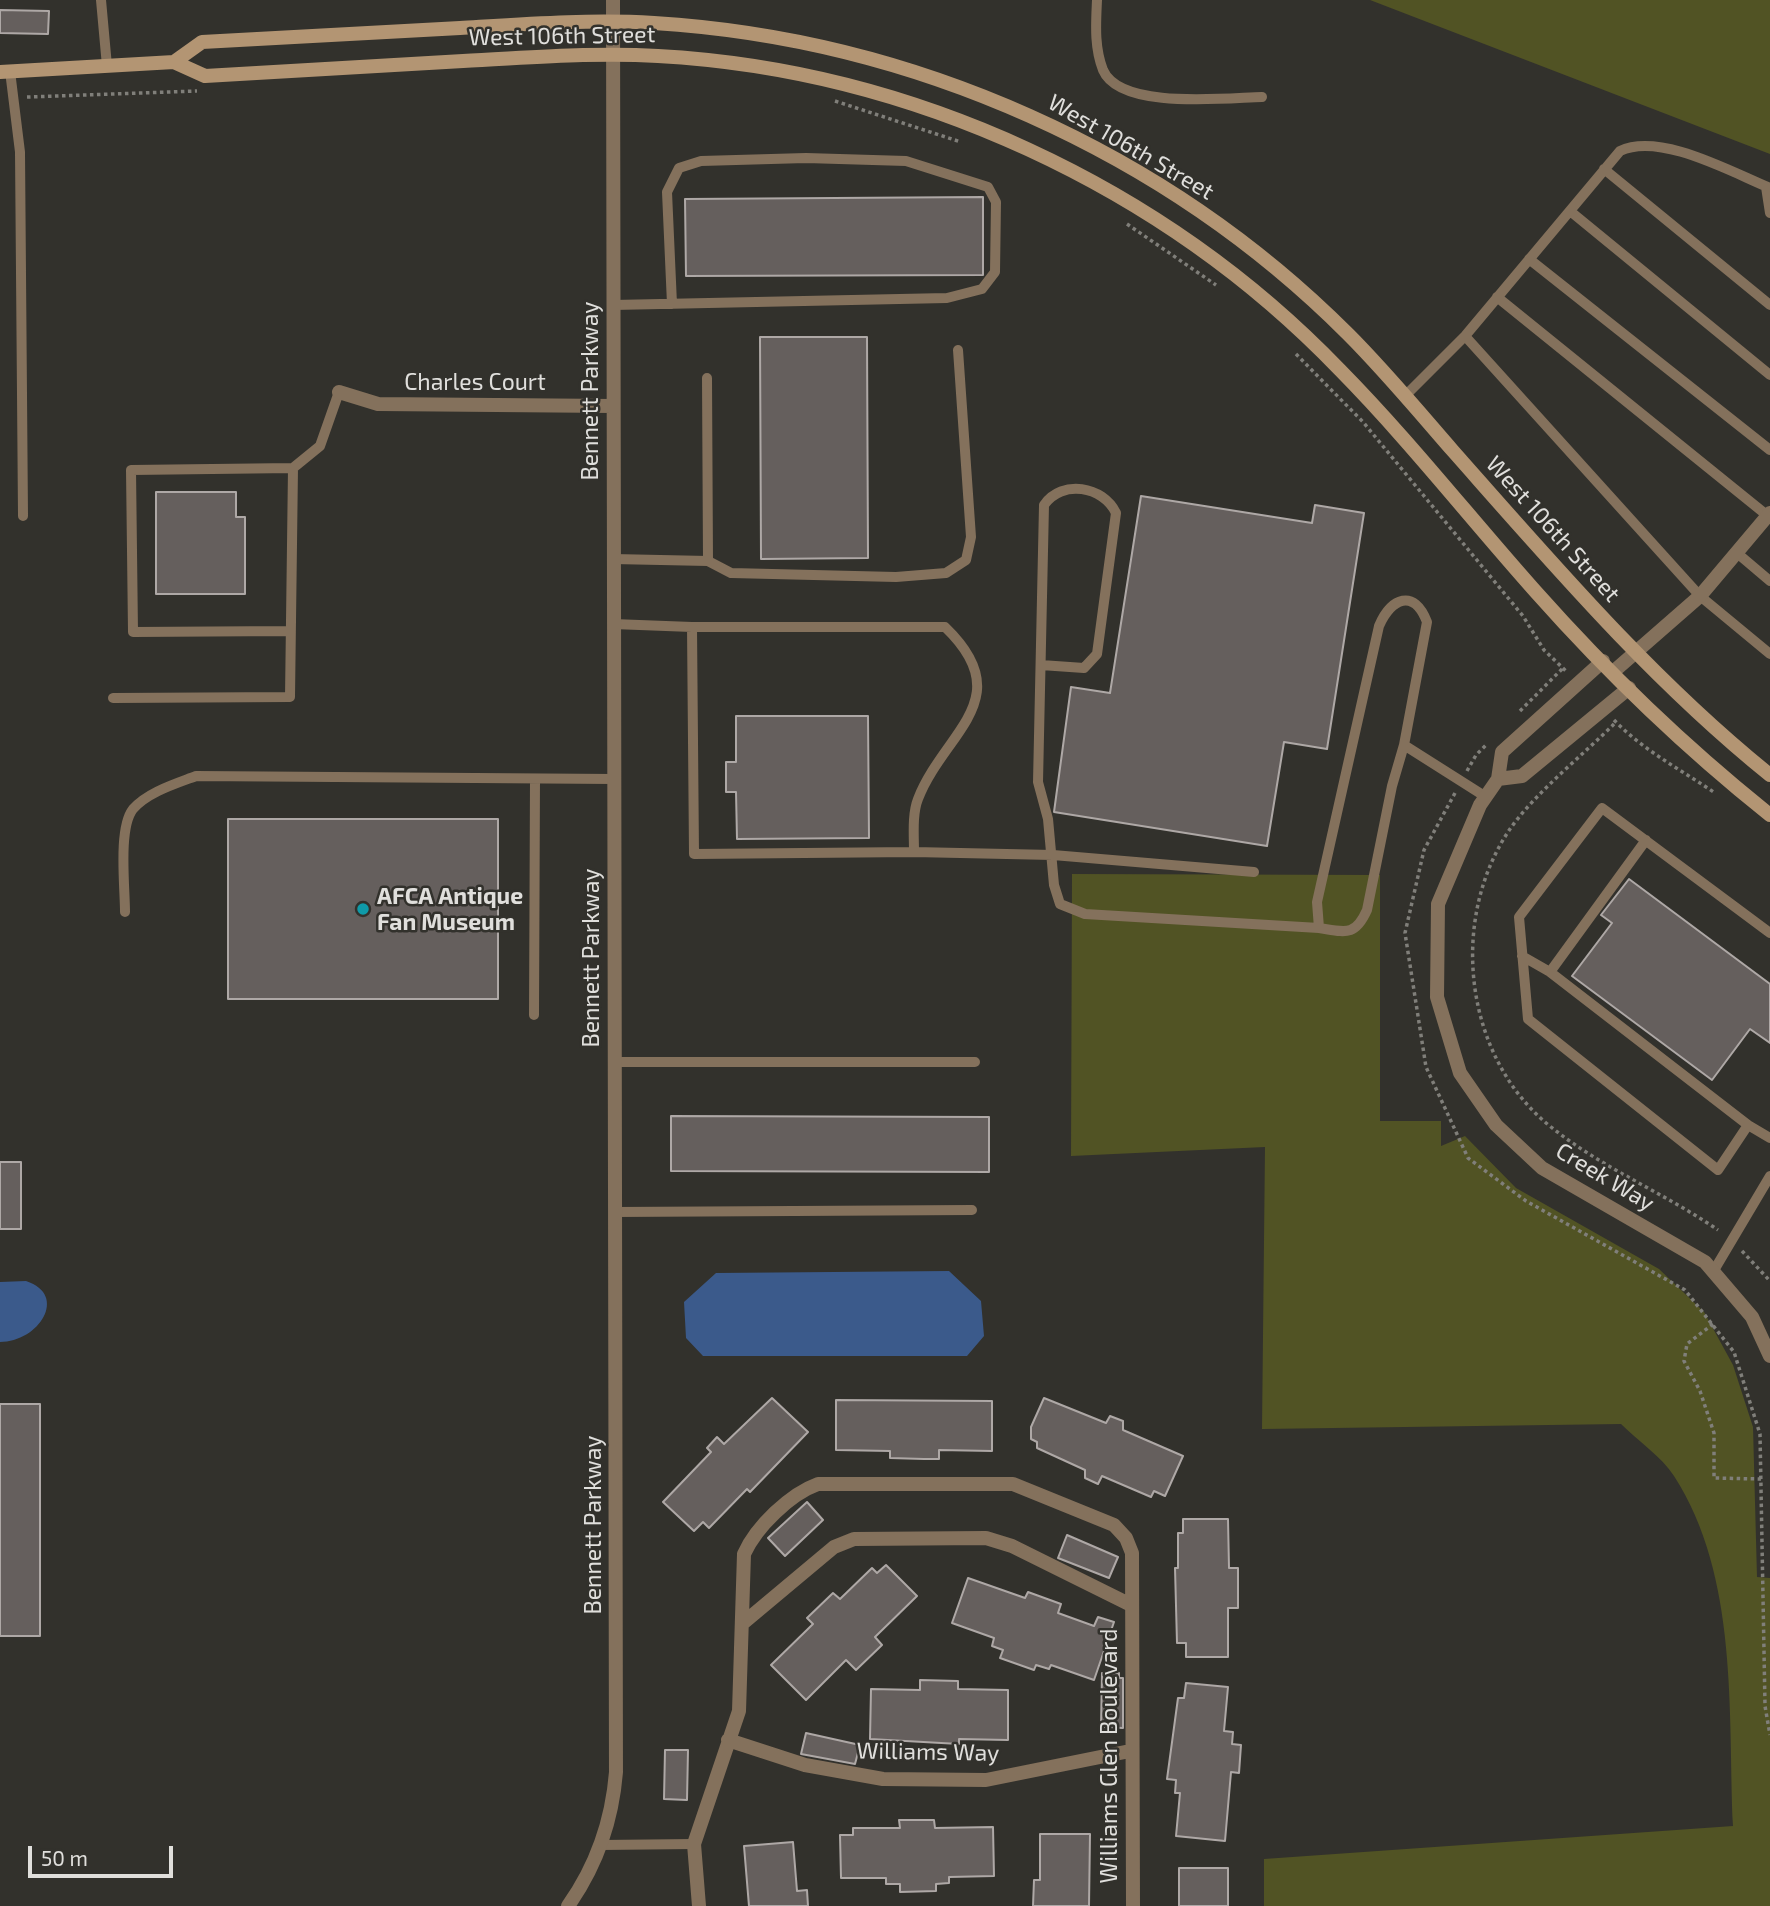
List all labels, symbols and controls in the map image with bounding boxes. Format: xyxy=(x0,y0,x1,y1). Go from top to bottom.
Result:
street label: West 106th Street xyxy=(468,21,656,51)
street label: West 106th Street xyxy=(1043,88,1219,206)
street label: Bennett Parkway xyxy=(576,301,604,481)
street label: Charles Court xyxy=(404,368,546,396)
street label: West 106th Street xyxy=(1480,450,1626,608)
street label: Bennett Parkway xyxy=(577,868,605,1048)
place label: AFCA Antique Fan Museum xyxy=(377,882,523,936)
marker: AFCA Antique Fan Museum xyxy=(355,901,371,917)
street label: Creek Way xyxy=(1551,1137,1659,1217)
street label: Bennett Parkway xyxy=(579,1435,607,1615)
street label: Williams Glen Boulevard xyxy=(1095,1628,1123,1884)
street label: Williams Way xyxy=(856,1737,1000,1767)
scale bar xyxy=(32,1832,177,1876)
text: 50 m xyxy=(41,1845,88,1870)

